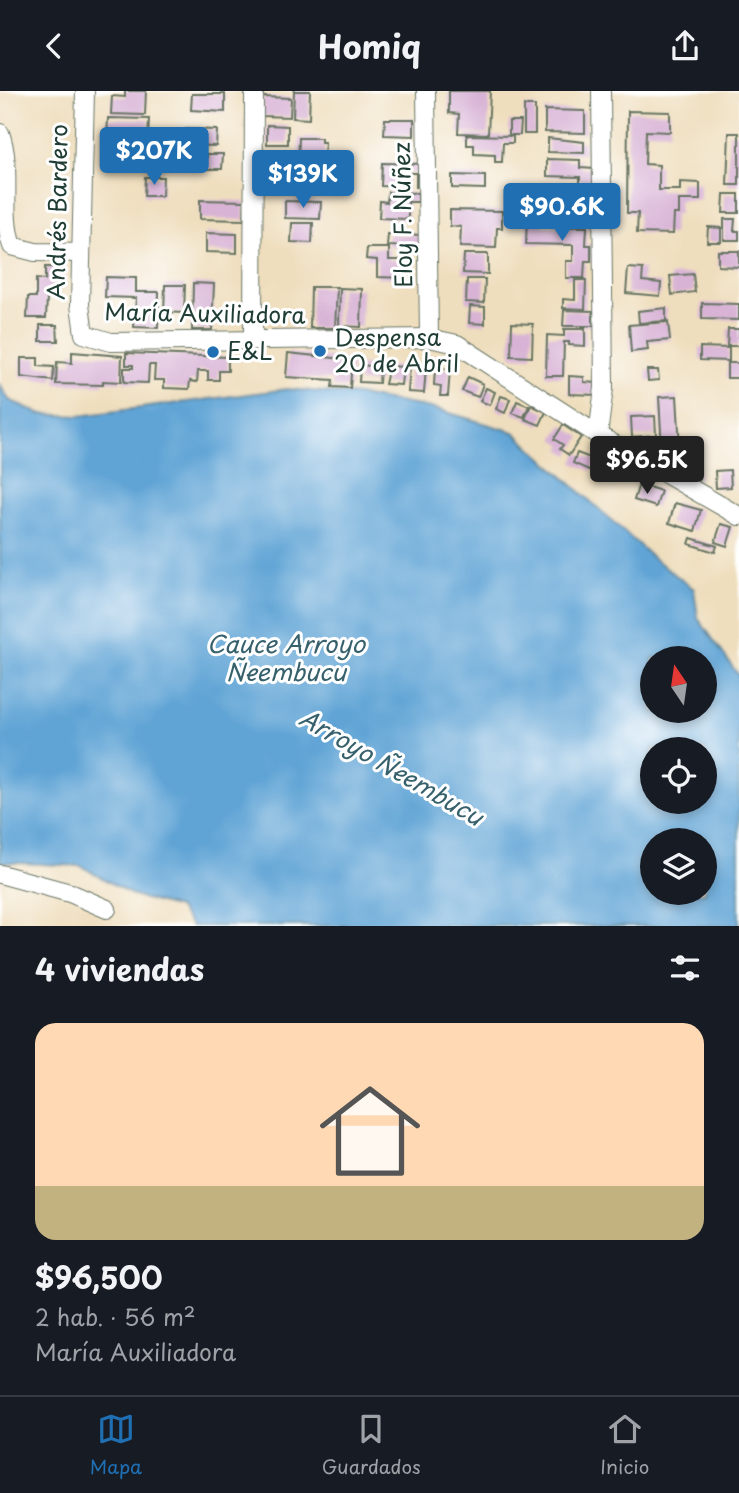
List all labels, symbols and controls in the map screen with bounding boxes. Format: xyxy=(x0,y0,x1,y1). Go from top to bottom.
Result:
text: Homiq xyxy=(318,22,421,70)
icon: back xyxy=(35,27,73,65)
icon: share xyxy=(666,27,704,65)
street label: Andrés Bardero xyxy=(37,124,76,300)
pin: $207K xyxy=(105,127,203,187)
text: $207K xyxy=(116,132,192,167)
street label: Eloy F. Núñez xyxy=(383,142,420,288)
pin: $139K xyxy=(254,151,352,210)
text: $139K xyxy=(268,155,338,190)
pin: $90.6K xyxy=(505,183,619,243)
text: $90.6K xyxy=(519,188,605,223)
street label: María Auxiliadora xyxy=(104,293,306,332)
place label: Despensa 20 de Abril xyxy=(334,319,459,380)
place label: E&L xyxy=(227,333,272,368)
marker: Despensa 20 de Abril xyxy=(312,343,328,359)
marker: E&L xyxy=(205,344,221,360)
pin: $96.5K xyxy=(590,437,704,496)
text: $96.5K xyxy=(606,441,688,476)
water label: Cauce Arroyo Ñeembucu xyxy=(207,625,367,689)
north arrow xyxy=(640,646,718,723)
map controls xyxy=(640,646,717,905)
water label: Arroyo Ñeembucu xyxy=(293,699,492,834)
button: locate xyxy=(640,737,717,814)
button: layers xyxy=(640,828,717,905)
text: 4 viviendas xyxy=(35,946,204,991)
icon: filters xyxy=(666,949,704,987)
icon: home xyxy=(307,1068,433,1194)
text: $96,500 xyxy=(35,1254,163,1299)
text: 2 hab. · 56 m² xyxy=(35,1299,196,1334)
text: María Auxiliadora xyxy=(35,1334,236,1369)
tab: Mapa xyxy=(90,1410,142,1480)
tab: Guardados xyxy=(322,1410,421,1480)
tab: Inicio xyxy=(600,1410,649,1480)

